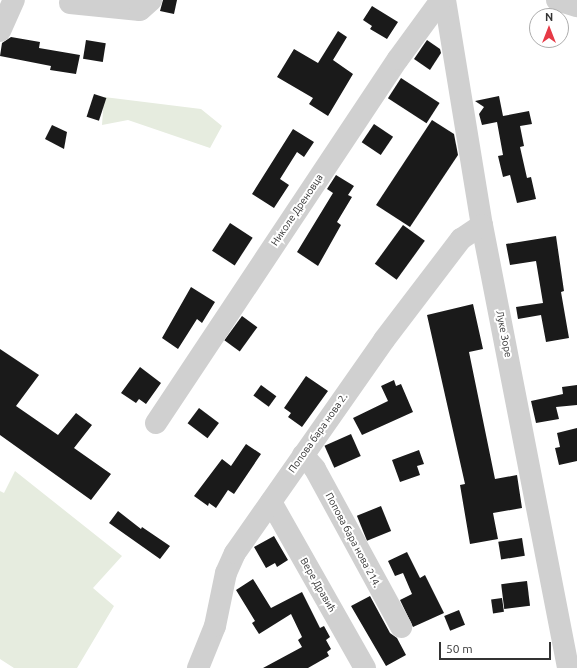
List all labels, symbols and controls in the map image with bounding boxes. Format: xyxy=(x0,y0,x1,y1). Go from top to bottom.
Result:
north arrow xyxy=(529,8,569,48)
text: N xyxy=(545,11,553,23)
street label: Николе Дреновца xyxy=(269,172,325,248)
street label: Луке Зоре xyxy=(494,310,514,358)
street label: Попова бара нова 2. xyxy=(286,391,350,475)
street label: Попова бара нова 214. xyxy=(323,491,383,589)
street label: Вере Дравић xyxy=(298,556,338,614)
scale bar xyxy=(441,634,553,660)
text: 50 m xyxy=(446,642,473,655)

